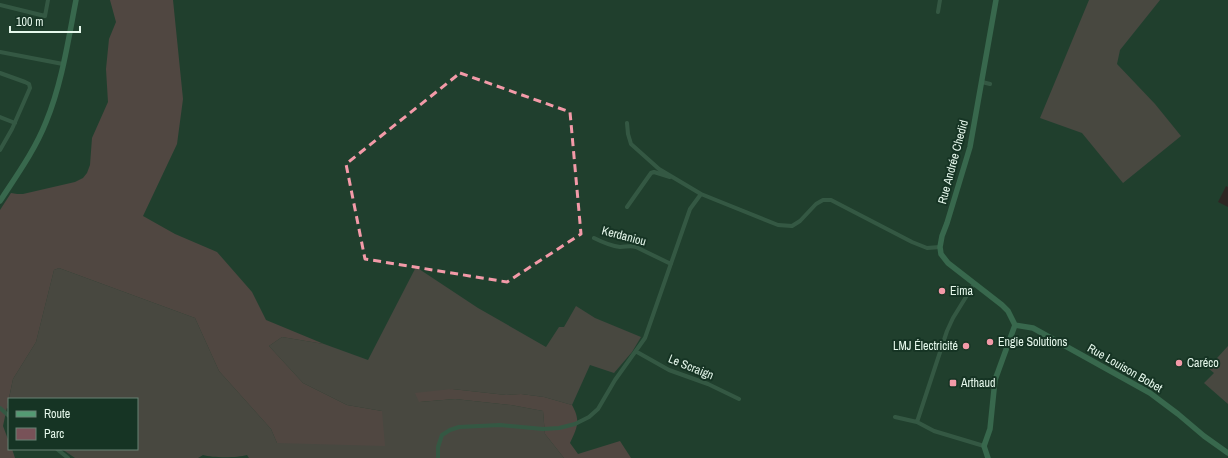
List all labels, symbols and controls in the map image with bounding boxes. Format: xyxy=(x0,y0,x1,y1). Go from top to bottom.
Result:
scale bar xyxy=(10,8,80,34)
text: 100 m xyxy=(16,14,43,30)
street label: Rue Andrée Chedid xyxy=(934,118,972,206)
street label: Kerdaniou xyxy=(600,222,648,250)
place label: Eima xyxy=(950,283,973,299)
marker: Eima xyxy=(937,286,947,296)
place label: Engie Solutions xyxy=(998,334,1068,350)
marker: Engie Solutions xyxy=(985,337,995,347)
place label: LMJ Électricité xyxy=(893,338,958,354)
street label: Rue Louison Bobet xyxy=(1085,340,1166,396)
marker: LMJ Électricité xyxy=(961,341,971,351)
street label: Le Scraign xyxy=(666,351,716,383)
place label: Caréco xyxy=(1187,355,1219,371)
marker: Caréco xyxy=(1174,358,1184,368)
place label: Arthaud xyxy=(960,375,995,391)
marker: Arthaud xyxy=(948,378,958,388)
legend xyxy=(8,398,138,450)
text: Route xyxy=(44,406,70,422)
text: Parc xyxy=(44,426,64,442)

